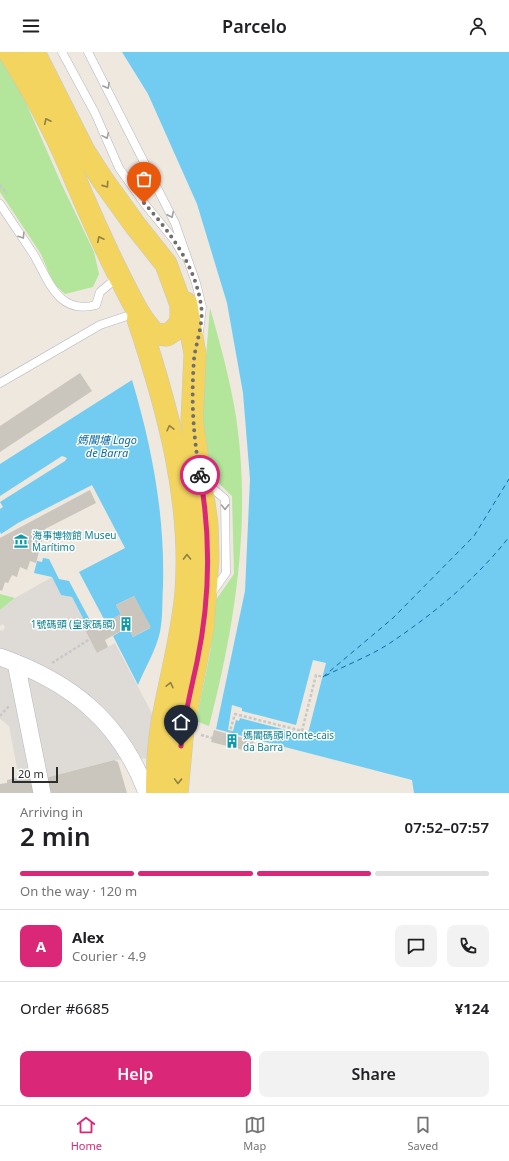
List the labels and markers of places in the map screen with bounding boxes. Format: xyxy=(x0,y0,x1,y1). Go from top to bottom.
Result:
pin xyxy=(127,162,161,203)
place label: 海事博物館 Museu Marítimo xyxy=(32,528,116,554)
museum icon: 海事博物館 Museu Marítimo xyxy=(13,533,29,549)
building icon: 1號碼頭 (皇家碼頭) xyxy=(118,616,134,632)
place label: 1號碼頭 (皇家碼頭) xyxy=(31,617,115,631)
pin xyxy=(164,705,198,746)
place label: 媽閣碼頭 Ponte-cais da Barra xyxy=(243,728,334,754)
building icon: 媽閣碼頭 Ponte-cais da Barra xyxy=(224,733,240,749)

